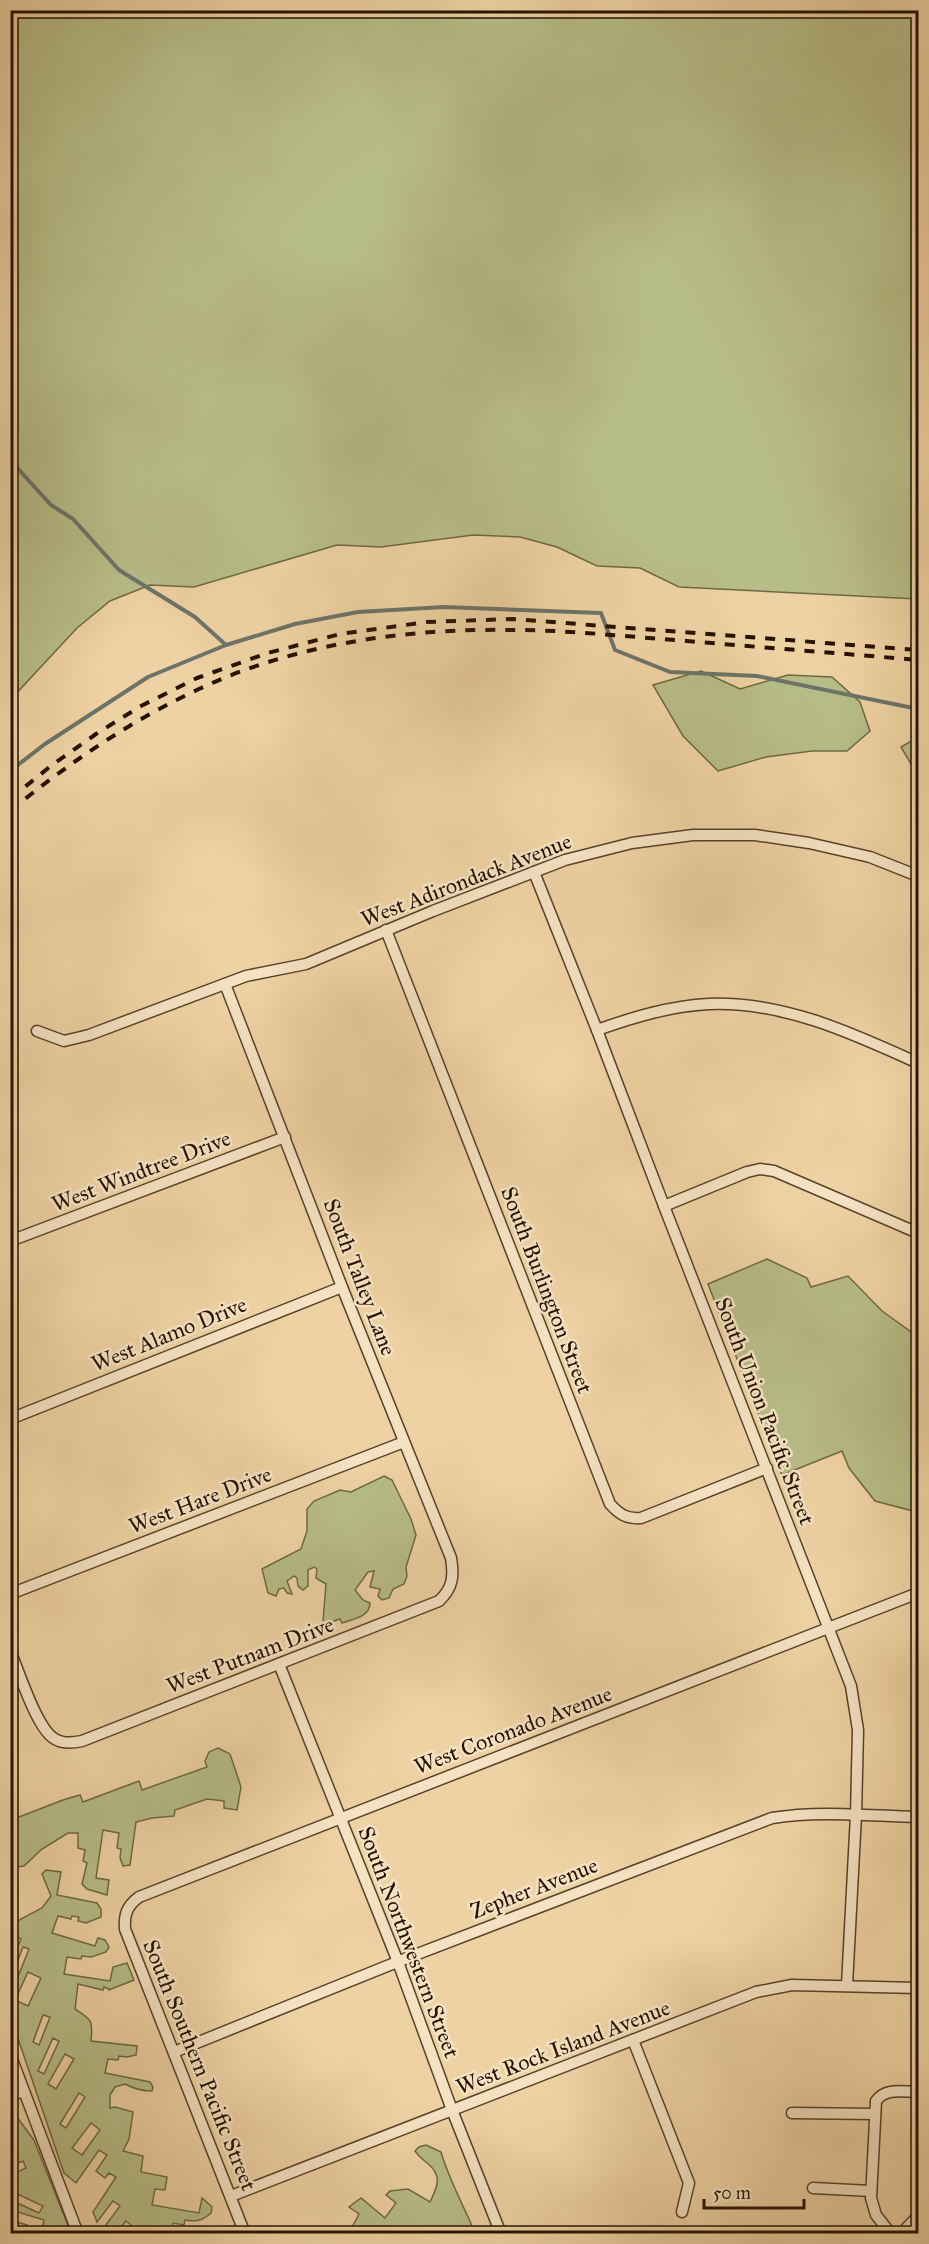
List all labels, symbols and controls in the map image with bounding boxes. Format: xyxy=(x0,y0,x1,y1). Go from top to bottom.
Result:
street label: West Adirondack Avenue xyxy=(357,827,575,933)
street label: West Windtree Drive xyxy=(48,1124,234,1218)
street label: South Burlington Street xyxy=(495,1183,599,1397)
street label: South Talley Lane xyxy=(318,1195,402,1359)
street label: West Alamo Drive xyxy=(87,1291,251,1377)
street label: South Union Pacific Street xyxy=(709,1294,821,1529)
street label: West Hare Drive xyxy=(125,1460,275,1540)
street label: West Putnam Drive xyxy=(162,1611,338,1699)
street label: West Coronado Avenue xyxy=(410,1680,616,1780)
street label: South Northwestern Street xyxy=(352,1822,466,2062)
street label: Zepher Avenue xyxy=(467,1851,601,1925)
street label: South Southern Pacific Street xyxy=(137,1936,263,2195)
street label: West Rock Island Avenue xyxy=(452,1994,674,2100)
scale bar xyxy=(704,2172,804,2210)
text: 50 m xyxy=(713,2182,751,2204)

